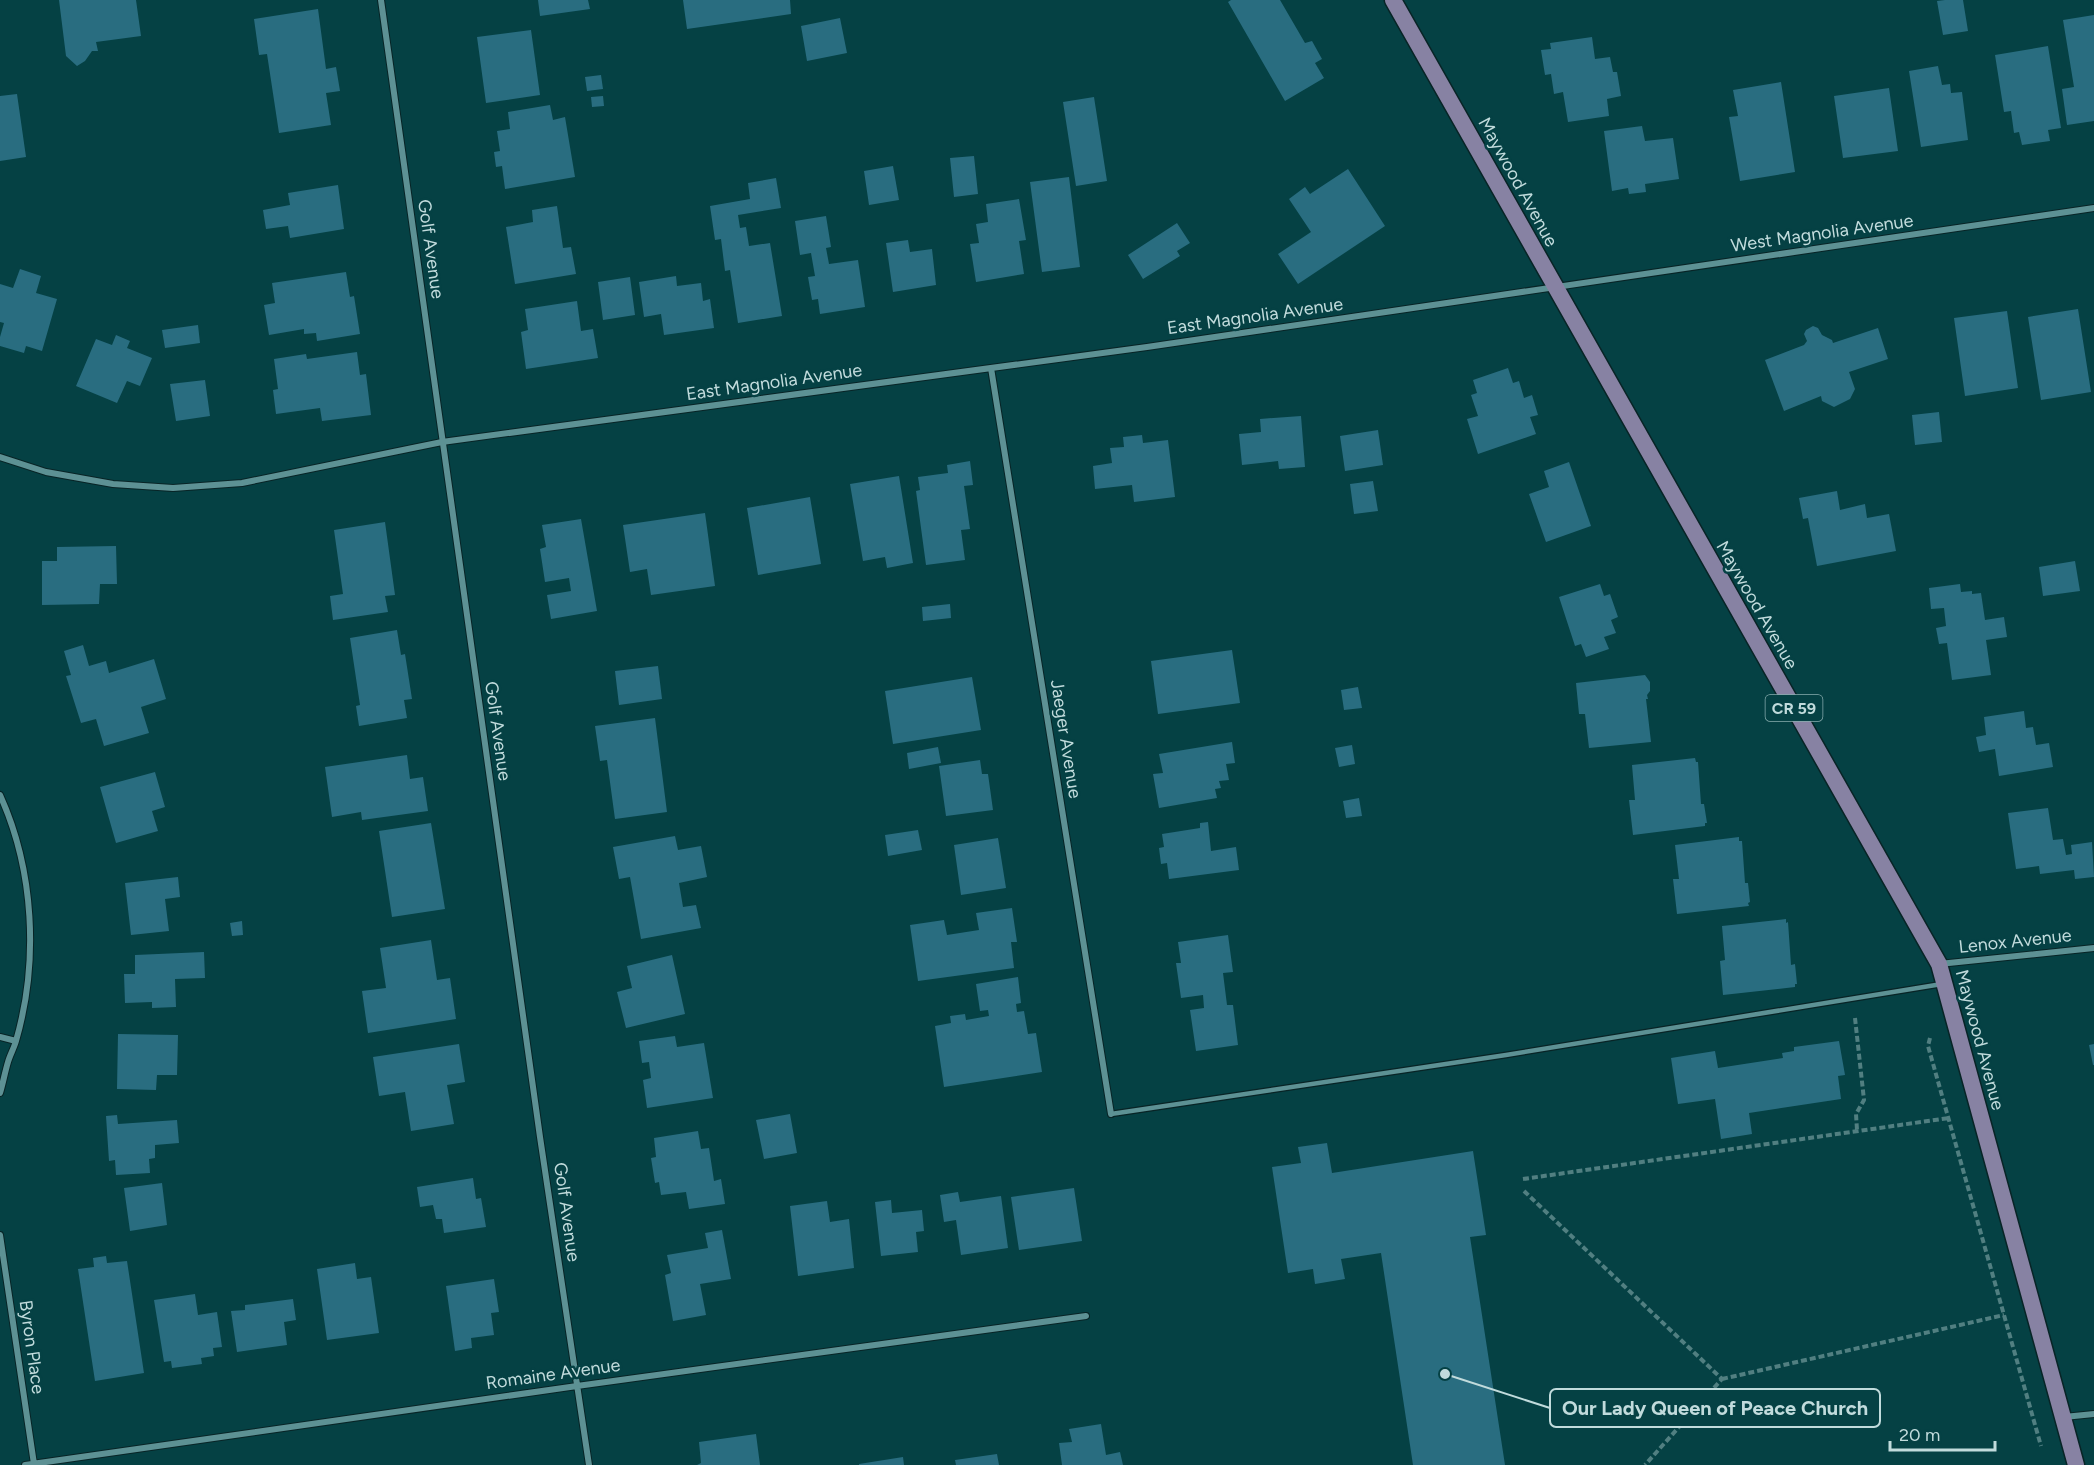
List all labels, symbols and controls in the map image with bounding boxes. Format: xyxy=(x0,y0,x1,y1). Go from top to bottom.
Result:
street label: Maywood Avenue xyxy=(1473,114,1563,251)
street label: Golf Avenue xyxy=(413,198,449,300)
street label: West Magnolia Avenue xyxy=(1729,209,1915,257)
street label: East Magnolia Avenue xyxy=(1166,293,1345,339)
street label: East Magnolia Avenue xyxy=(685,359,864,405)
street label: Maywood Avenue xyxy=(1711,537,1803,673)
street label: Jaeger Avenue xyxy=(1046,678,1086,800)
street label: Golf Avenue xyxy=(480,680,516,782)
road number: CR 59 xyxy=(1766,695,1822,721)
street label: Lenox Avenue xyxy=(1957,924,2073,958)
street label: Maywood Avenue xyxy=(1951,967,2009,1113)
street label: Golf Avenue xyxy=(549,1161,585,1263)
street label: Byron Place xyxy=(15,1299,50,1396)
street label: Romaine Avenue xyxy=(484,1354,622,1394)
callout: Our Lady Queen of Peace Church xyxy=(1550,1389,1880,1427)
text: Our Lady Queen of Peace Church xyxy=(1562,1396,1868,1420)
scale bar xyxy=(1890,1414,1995,1452)
text: 20 m xyxy=(1899,1424,1940,1446)

